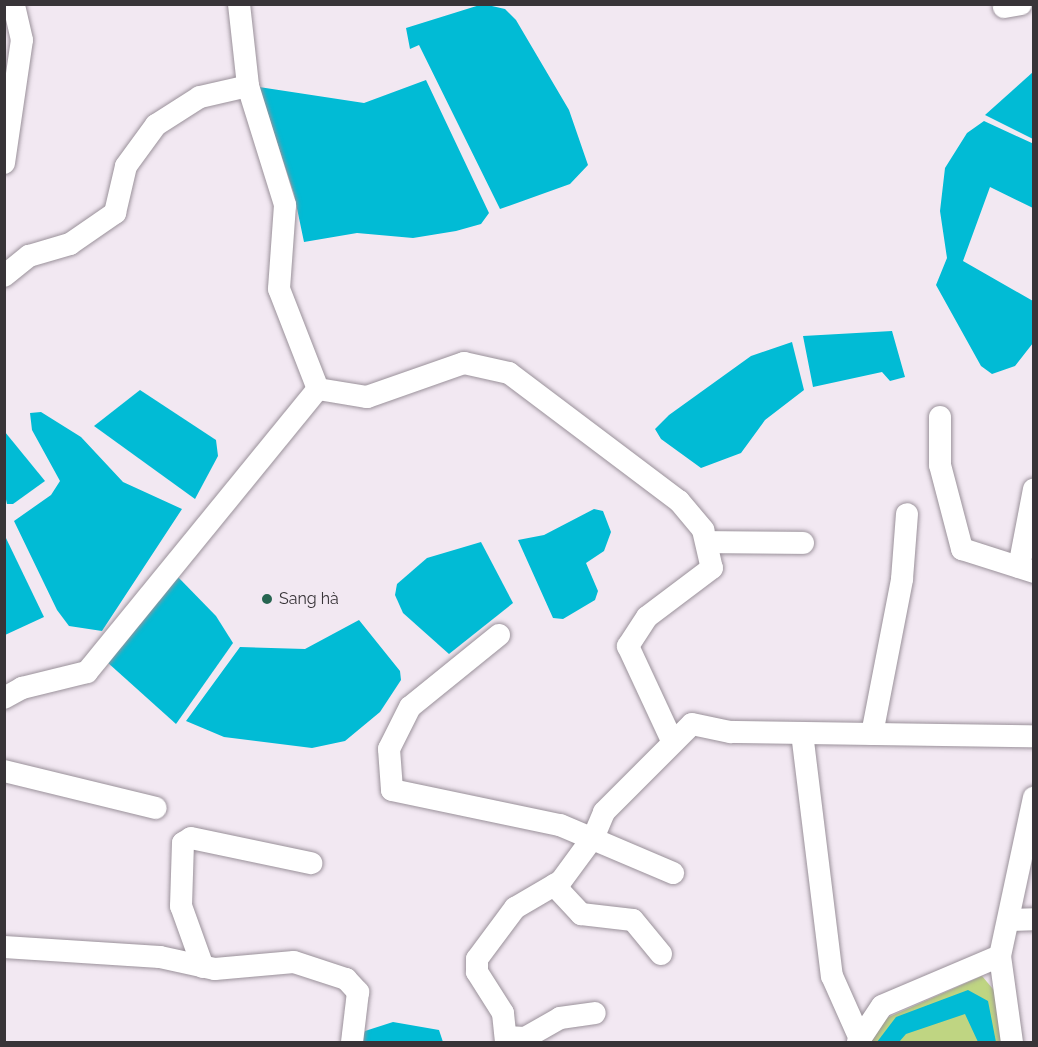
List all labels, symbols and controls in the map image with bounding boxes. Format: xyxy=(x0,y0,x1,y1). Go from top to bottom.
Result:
place label: Sang hà xyxy=(279,589,339,609)
marker: Sang hà xyxy=(260,592,274,606)

